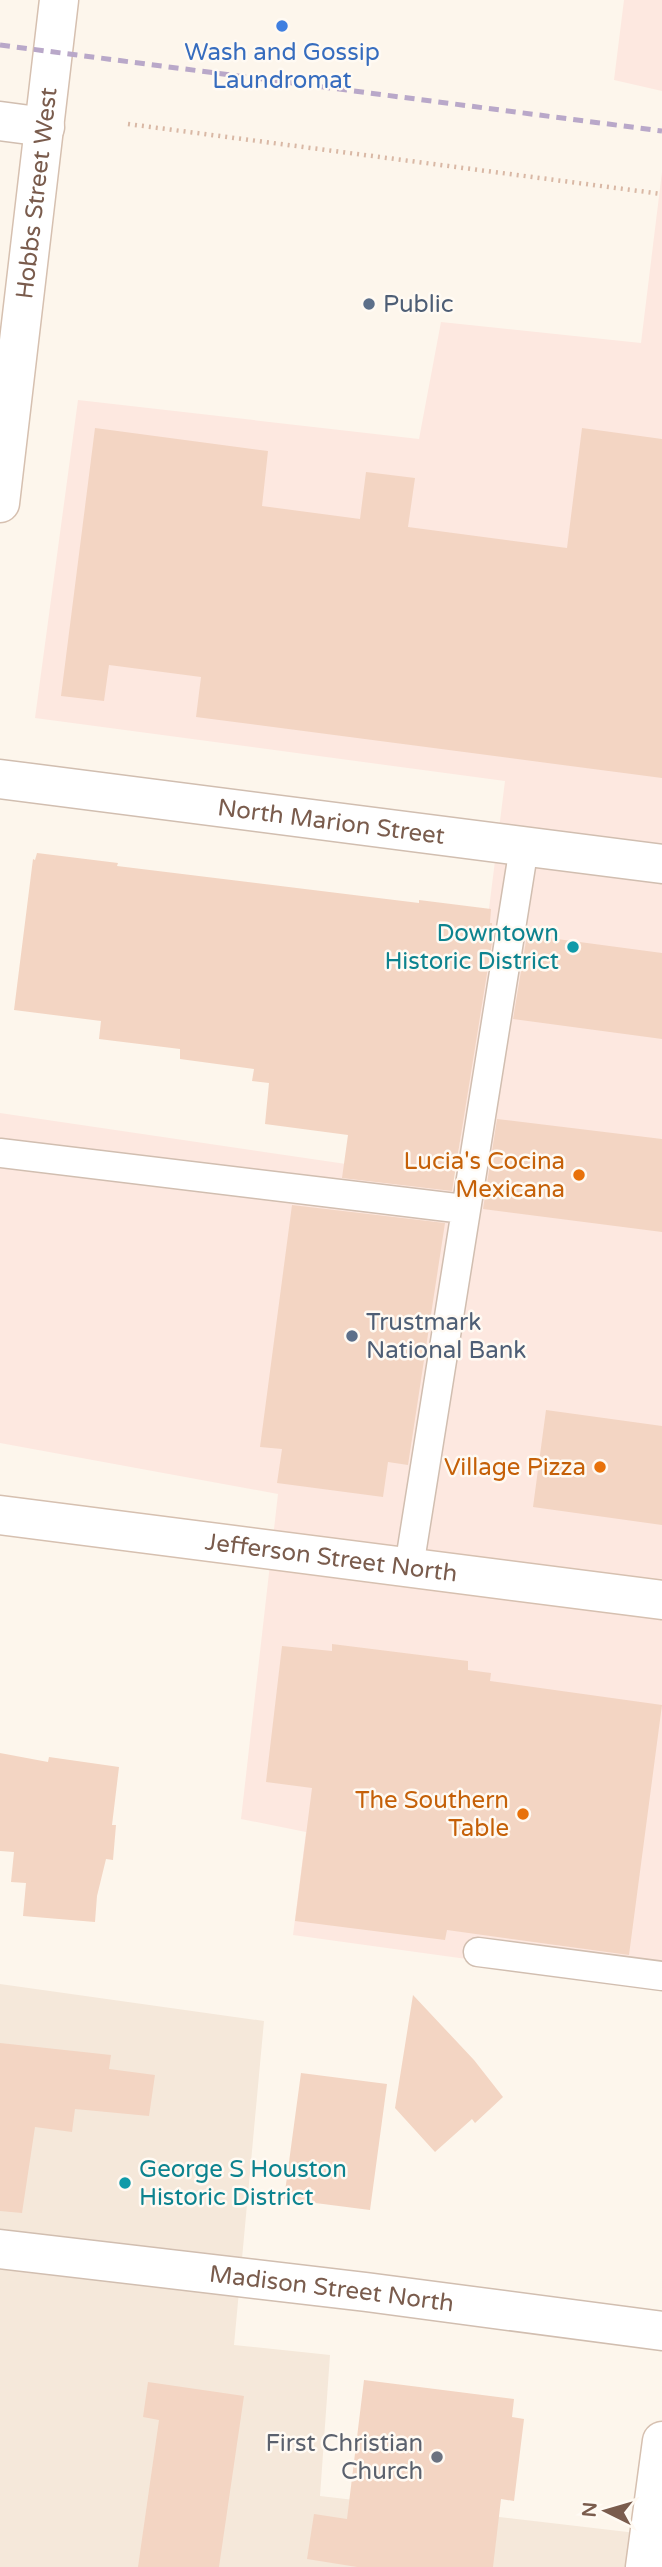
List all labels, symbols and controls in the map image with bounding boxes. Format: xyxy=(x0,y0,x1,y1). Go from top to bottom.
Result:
marker: Wash and Gossip Laundromat xyxy=(274,18,290,34)
place label: Wash and Gossip Laundromat xyxy=(184,38,380,95)
street label: Hobbs Street West xyxy=(10,86,63,300)
place label: Public xyxy=(383,290,453,319)
marker: Public xyxy=(361,296,377,312)
street label: North Marion Street xyxy=(216,793,447,850)
place label: Downtown Historic District xyxy=(384,919,559,976)
marker: Downtown Historic District xyxy=(565,939,581,955)
place label: Lucia's Cocina Mexicana xyxy=(403,1147,565,1204)
marker: Lucia's Cocina Mexicana xyxy=(571,1167,587,1183)
place label: Trustmark National Bank xyxy=(366,1308,526,1365)
marker: Trustmark National Bank xyxy=(344,1328,360,1344)
place label: Village Pizza xyxy=(444,1453,586,1482)
marker: Village Pizza xyxy=(592,1459,608,1475)
street label: Jefferson Street North xyxy=(204,1527,459,1588)
place label: The Southern Table xyxy=(355,1786,509,1843)
marker: The Southern Table xyxy=(515,1806,531,1822)
place label: George S Houston Historic District xyxy=(139,2155,347,2212)
marker: George S Houston Historic District xyxy=(117,2175,133,2191)
street label: Madison Street North xyxy=(208,2259,456,2318)
place label: First Christian Church xyxy=(266,2429,423,2486)
marker: First Christian Church xyxy=(429,2449,445,2465)
north arrow xyxy=(571,2476,641,2546)
text: N xyxy=(578,2501,602,2518)

